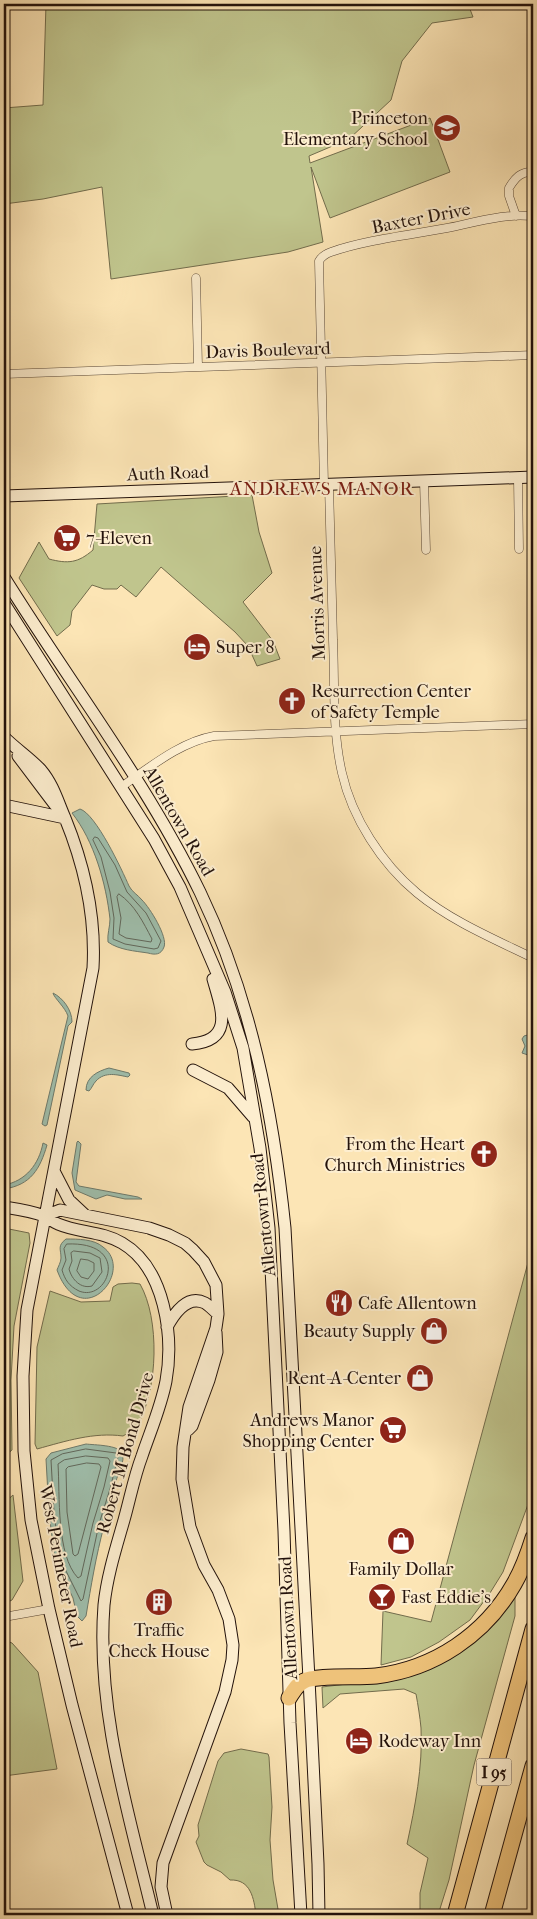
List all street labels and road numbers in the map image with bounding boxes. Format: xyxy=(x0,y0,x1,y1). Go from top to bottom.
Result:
street label: Baxter Drive xyxy=(370,199,472,238)
street label: Davis Boulevard xyxy=(205,338,331,363)
street label: Auth Road xyxy=(126,462,210,485)
street label: Morris Avenue xyxy=(305,545,330,661)
street label: Allentown Road xyxy=(138,762,219,880)
street label: Allentown Road xyxy=(247,1152,281,1279)
street label: Robert M Bond Drive xyxy=(92,1370,159,1536)
street label: West Perimeter Road xyxy=(34,1482,87,1649)
street label: Allentown Road xyxy=(275,1555,302,1681)
road number: I 95 xyxy=(476,1758,512,1785)

